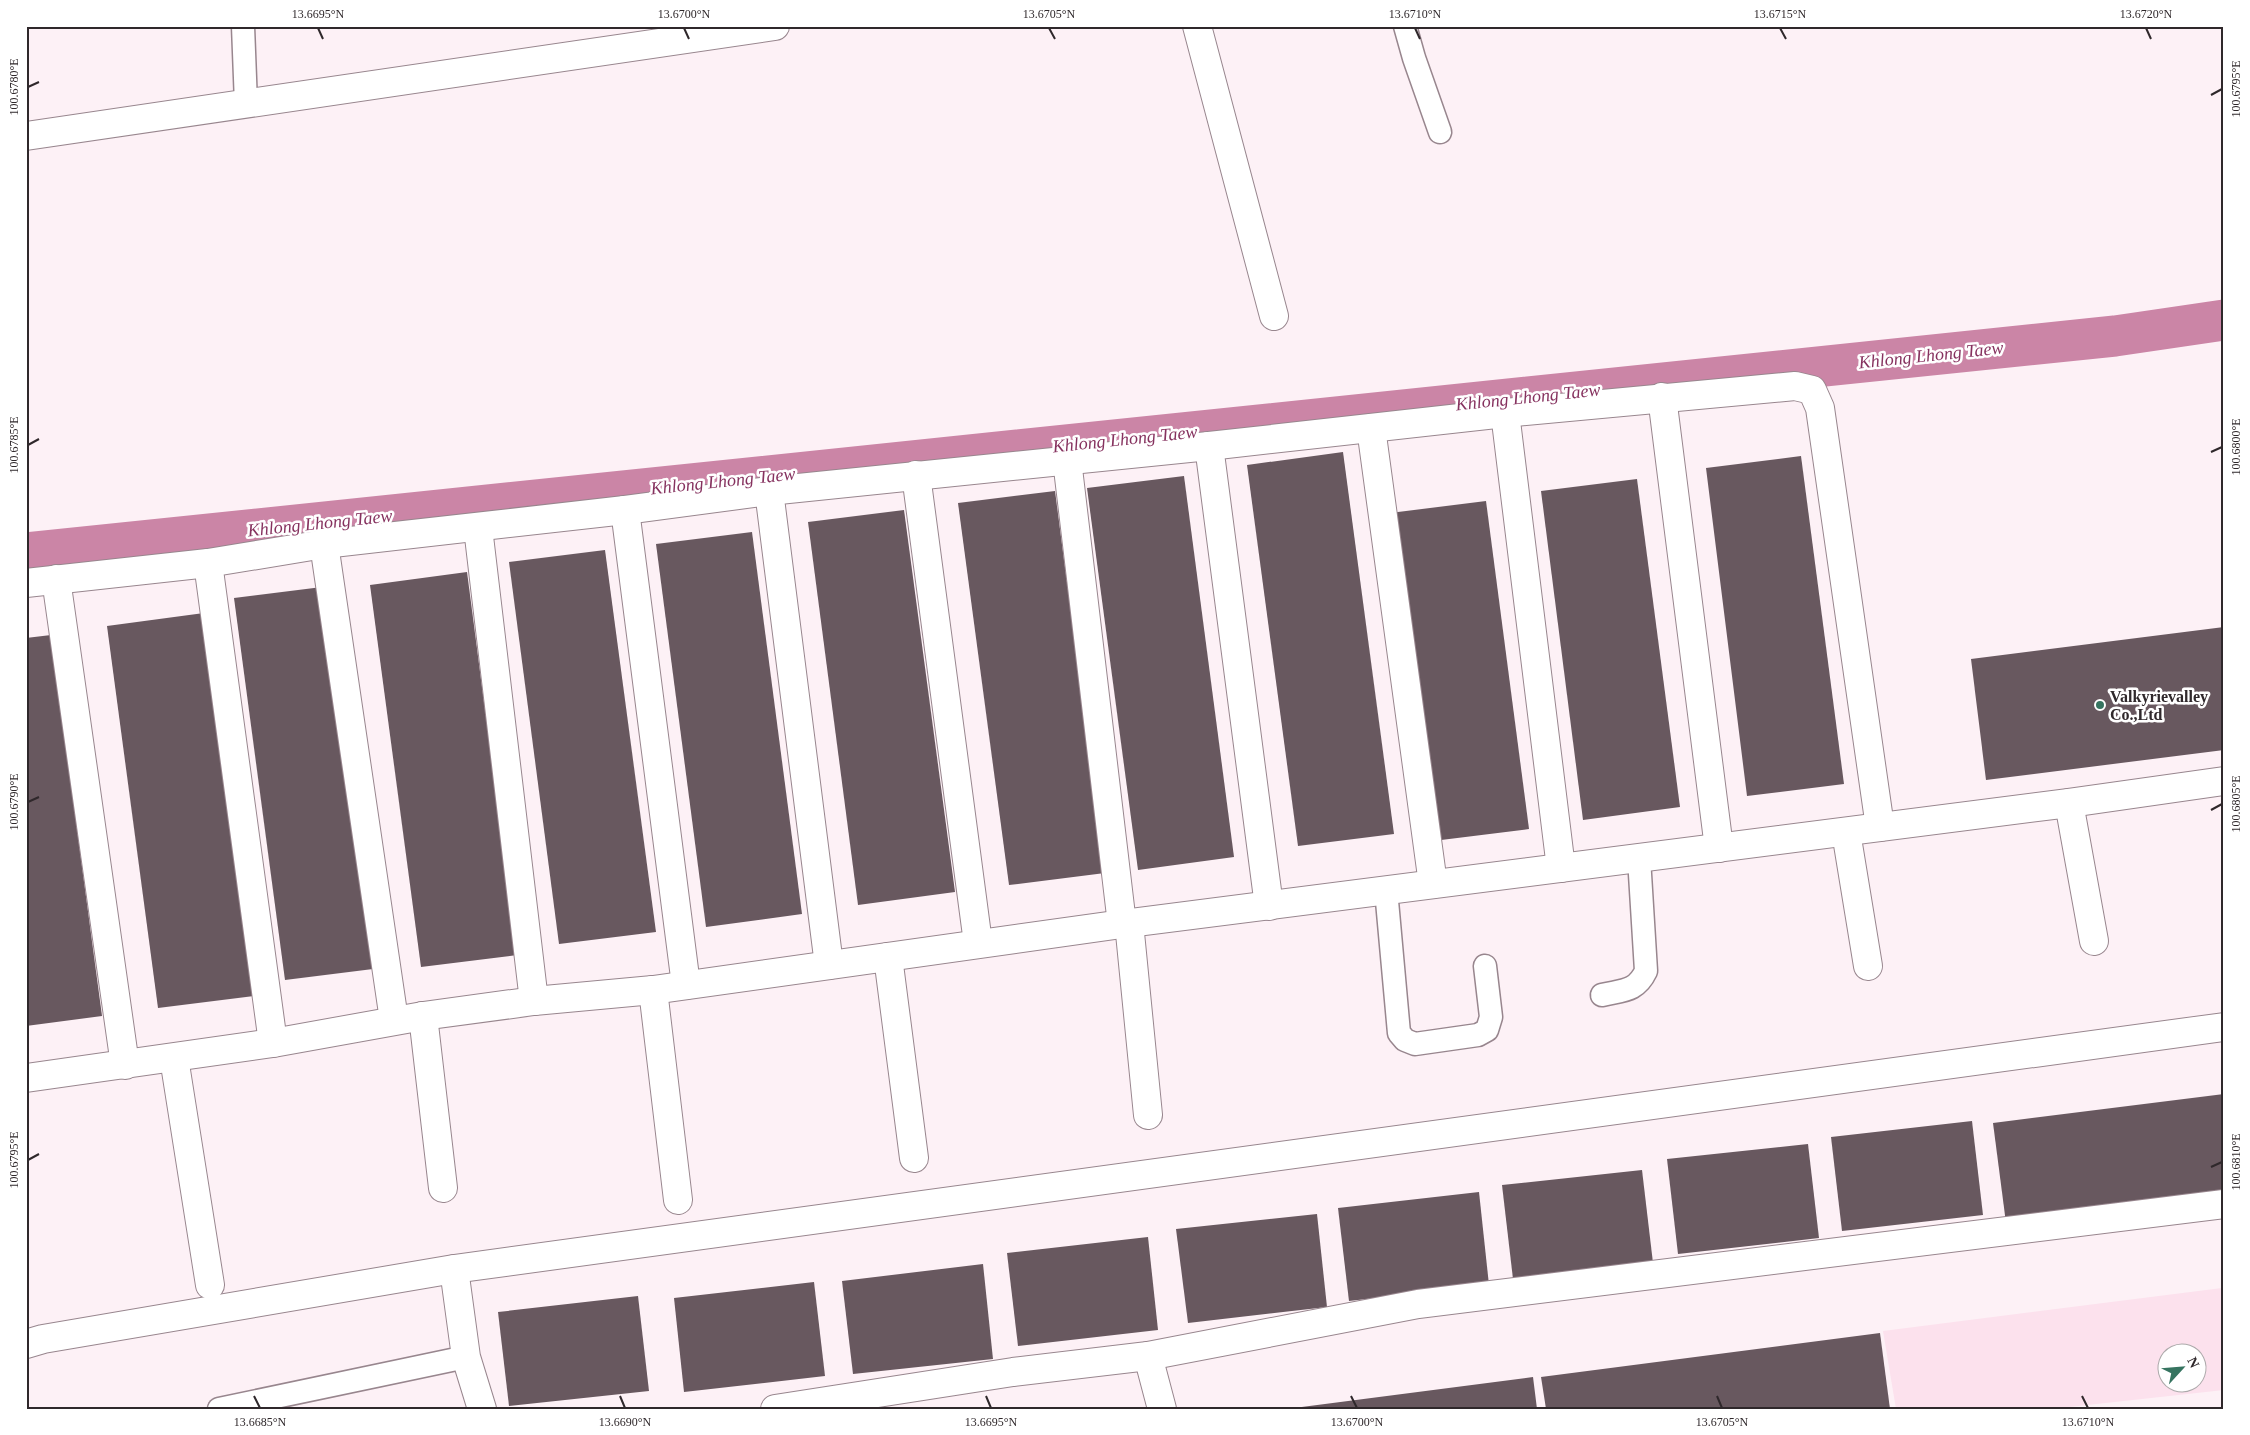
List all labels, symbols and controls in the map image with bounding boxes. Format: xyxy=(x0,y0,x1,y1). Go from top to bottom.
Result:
text: 13.6695°N xyxy=(292,7,345,21)
text: 13.6700°N xyxy=(658,7,711,21)
text: 13.6705°N xyxy=(1023,7,1076,21)
text: 13.6710°N xyxy=(1389,7,1442,21)
text: 13.6715°N xyxy=(1754,7,1807,21)
text: 13.6720°N xyxy=(2120,7,2173,21)
text: 100.6780°E xyxy=(7,58,21,116)
text: 100.6795°E xyxy=(2229,60,2243,118)
water label: Khlong Lhong Taew xyxy=(1857,337,2004,373)
water label: Khlong Lhong Taew xyxy=(1454,379,1601,415)
text: 100.6785°E xyxy=(7,416,21,474)
text: 100.6800°E xyxy=(2229,418,2243,476)
water label: Khlong Lhong Taew xyxy=(1051,421,1198,457)
water label: Khlong Lhong Taew xyxy=(649,463,796,499)
water label: Khlong Lhong Taew xyxy=(246,505,393,541)
place label: Valkyrievalley Co.,Ltd xyxy=(2110,688,2208,723)
marker: Valkyrievalley Co.,Ltd xyxy=(2094,699,2106,711)
text: 100.6790°E xyxy=(7,773,21,831)
text: 100.6805°E xyxy=(2229,775,2243,833)
text: 100.6795°E xyxy=(7,1131,21,1189)
text: 100.6810°E xyxy=(2229,1133,2243,1191)
north arrow xyxy=(2158,1342,2208,1392)
text: N xyxy=(2184,1355,2202,1370)
text: 13.6685°N xyxy=(234,1415,287,1429)
text: 13.6690°N xyxy=(599,1415,652,1429)
text: 13.6695°N xyxy=(965,1415,1018,1429)
text: 13.6700°N xyxy=(1331,1415,1384,1429)
text: 13.6705°N xyxy=(1696,1415,1749,1429)
text: 13.6710°N xyxy=(2062,1415,2115,1429)

